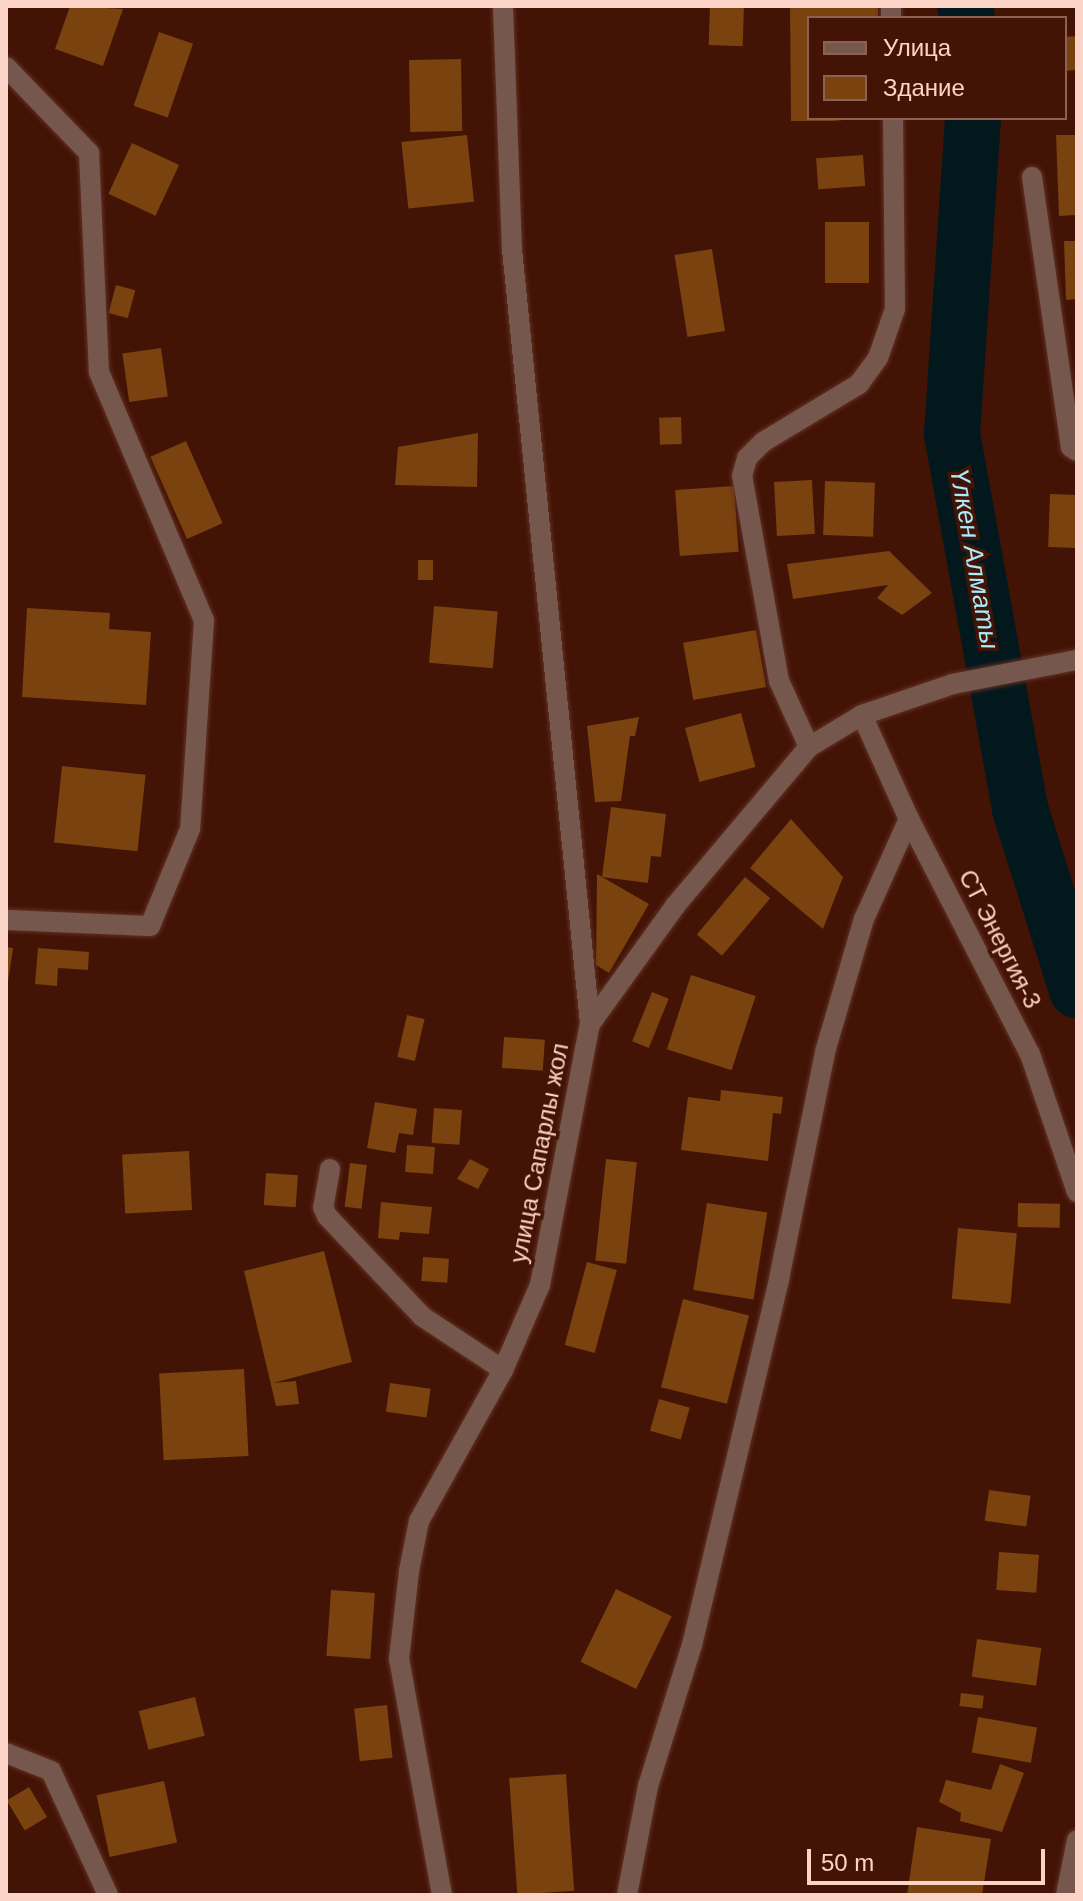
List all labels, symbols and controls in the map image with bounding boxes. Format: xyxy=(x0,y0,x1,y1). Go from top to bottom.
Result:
legend xyxy=(807,16,1067,120)
text: Улица xyxy=(883,34,951,61)
text: Здание xyxy=(883,74,965,101)
water label: Үлкен Алматы xyxy=(943,466,1005,652)
street label: СТ Энергия-3 xyxy=(953,865,1047,1013)
street label: улица Сапарлы жол xyxy=(504,1041,574,1265)
scale bar xyxy=(811,1833,1049,1883)
text: 50 m xyxy=(821,1849,874,1876)

